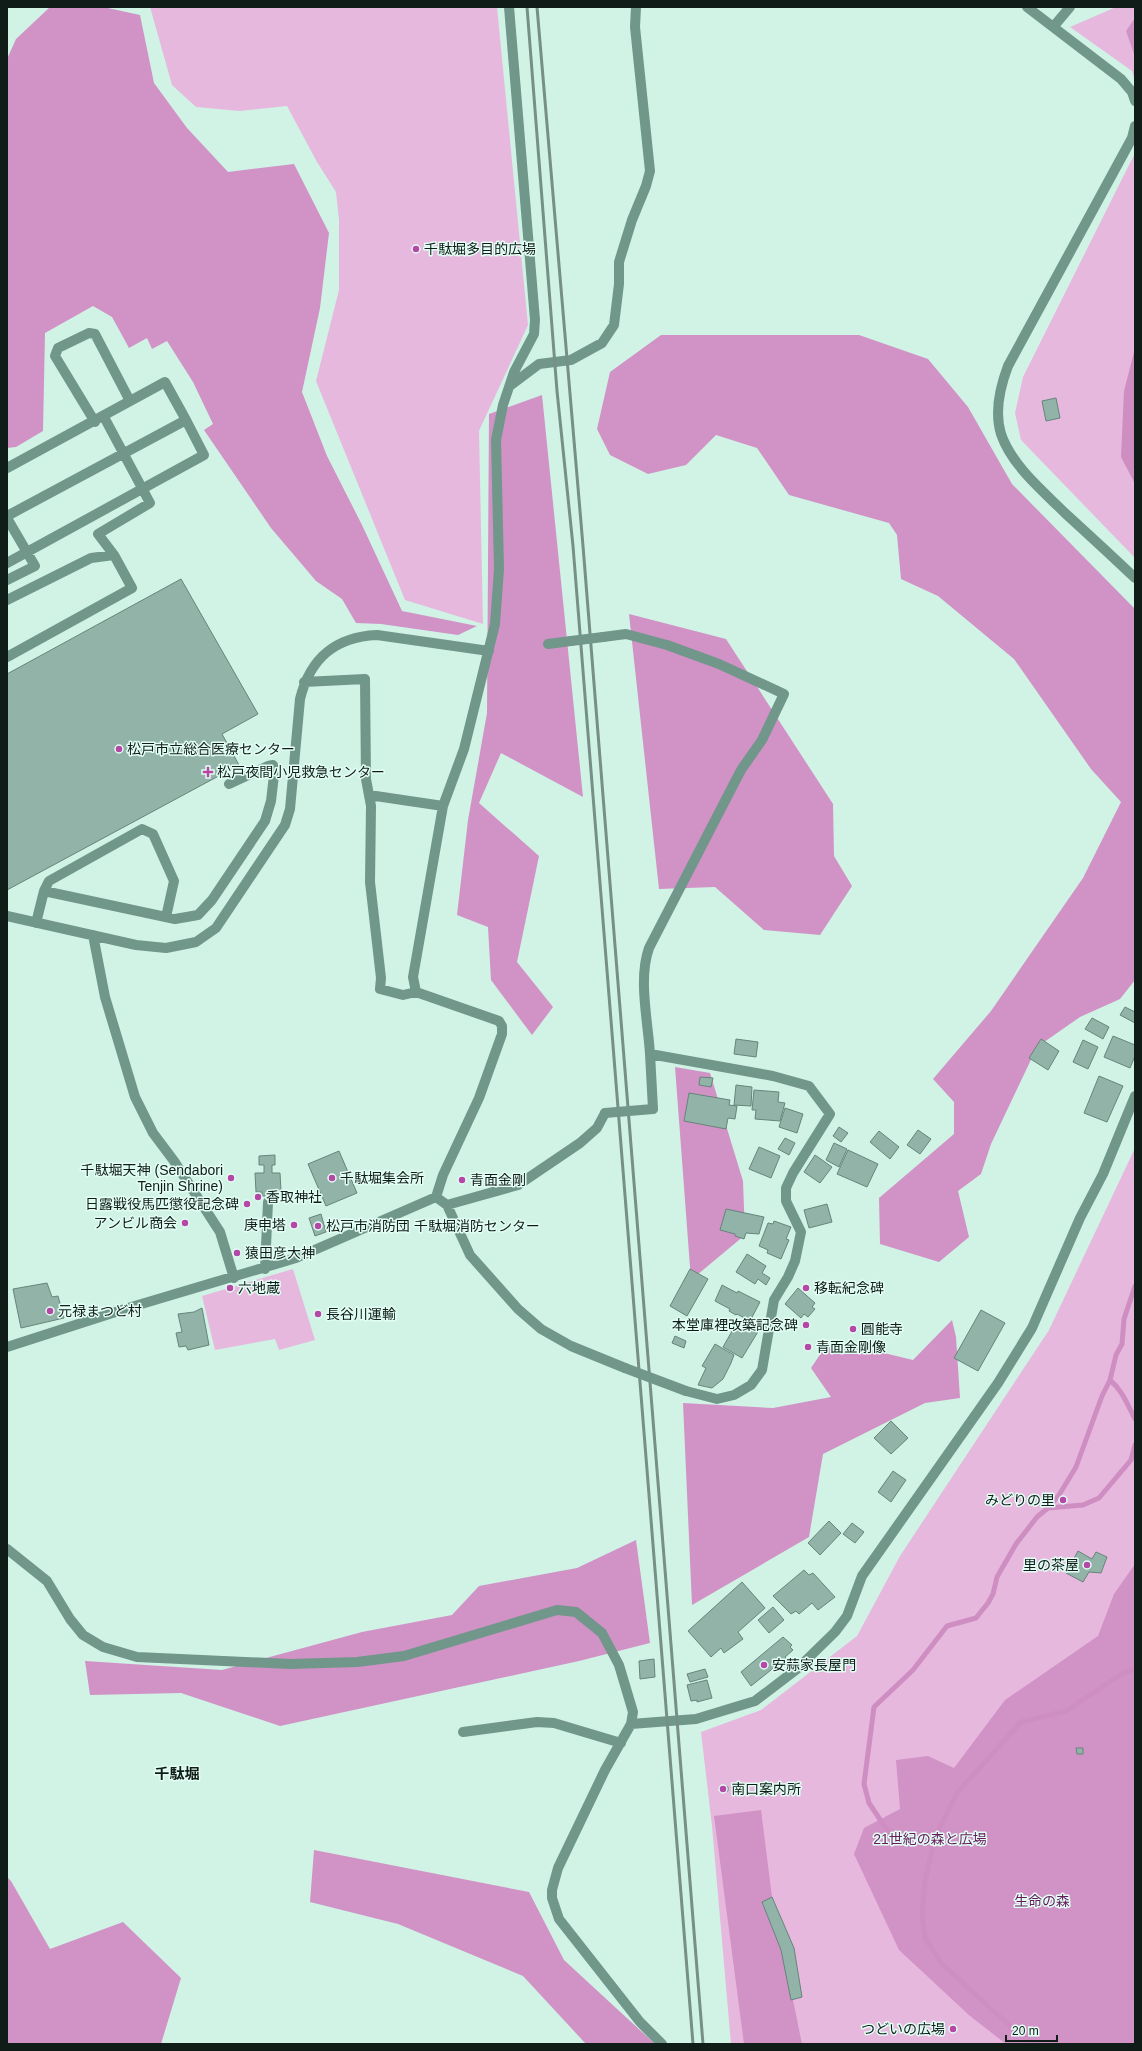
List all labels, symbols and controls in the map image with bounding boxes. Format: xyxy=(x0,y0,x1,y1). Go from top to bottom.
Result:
place label: 千駄堀多目的広場 xyxy=(424,241,536,257)
marker: 千駄堀多目的広場 xyxy=(411,244,421,254)
place label: 松戸市立総合医療センター xyxy=(127,741,295,757)
marker: 松戸市立総合医療センター xyxy=(114,744,124,754)
place label: 松戸夜間小児救急センター xyxy=(217,764,385,780)
marker: 松戸夜間小児救急センター xyxy=(202,766,214,778)
place label: 千駄堀天神 (Sendabori Tenjin Shrine) xyxy=(81,1162,223,1194)
place label: 千駄堀集会所 xyxy=(340,1170,424,1186)
place label: 青面金剛 xyxy=(470,1172,526,1188)
marker: 千駄堀天神 (Sendabori Tenjin Shrine) xyxy=(226,1173,236,1183)
marker: 千駄堀集会所 xyxy=(327,1173,337,1183)
marker: 青面金剛 xyxy=(457,1175,467,1185)
place label: 香取神社 xyxy=(266,1189,322,1205)
marker: 香取神社 xyxy=(253,1192,263,1202)
place label: 日露戦役馬匹懲役記念碑 xyxy=(85,1196,239,1212)
marker: 日露戦役馬匹懲役記念碑 xyxy=(242,1199,252,1209)
place label: アンビル商会 xyxy=(94,1215,177,1231)
place label: 庚申塔 xyxy=(244,1217,286,1233)
marker: アンビル商会 xyxy=(180,1218,190,1228)
place label: 松戸市消防団 千駄堀消防センター xyxy=(326,1218,540,1234)
marker: 庚申塔 xyxy=(289,1220,299,1230)
marker: 松戸市消防団 千駄堀消防センター xyxy=(313,1221,323,1231)
place label: 猿田彦大神 xyxy=(245,1245,315,1261)
marker: 猿田彦大神 xyxy=(232,1248,242,1258)
place label: 六地蔵 xyxy=(238,1280,280,1296)
place label: 移転紀念碑 xyxy=(814,1280,884,1296)
marker: 六地蔵 xyxy=(225,1283,235,1293)
marker: 移転紀念碑 xyxy=(801,1283,811,1293)
place label: 元禄まつど村 xyxy=(58,1303,142,1319)
marker: 元禄まつど村 xyxy=(45,1306,55,1316)
place label: 長谷川運輸 xyxy=(326,1306,396,1322)
marker: 長谷川運輸 xyxy=(313,1309,323,1319)
place label: 本堂庫裡改築記念碑 xyxy=(672,1317,798,1333)
marker: 本堂庫裡改築記念碑 xyxy=(801,1320,811,1330)
place label: 圓能寺 xyxy=(861,1321,903,1337)
marker: 圓能寺 xyxy=(848,1324,858,1334)
place label: 青面金剛像 xyxy=(816,1339,886,1355)
marker: 青面金剛像 xyxy=(803,1342,813,1352)
place label: みどりの里 xyxy=(985,1492,1055,1508)
marker: みどりの里 xyxy=(1058,1495,1068,1505)
place label: 里の茶屋 xyxy=(1023,1557,1079,1573)
marker: 里の茶屋 xyxy=(1082,1560,1092,1570)
place label: 安蒜家長屋門 xyxy=(772,1657,856,1673)
marker: 安蒜家長屋門 xyxy=(759,1660,769,1670)
district label: 千駄堀 xyxy=(154,1765,200,1782)
place label: 南口案内所 xyxy=(731,1781,801,1797)
marker: 南口案内所 xyxy=(718,1784,728,1794)
park label: 21世紀の森と広場 xyxy=(873,1831,987,1847)
park label: 生命の森 xyxy=(1014,1893,1070,1909)
scale bar xyxy=(1006,2017,1057,2043)
place label: つどいの広場 xyxy=(861,2021,945,2037)
marker: つどいの広場 xyxy=(948,2024,958,2034)
text: 20 m xyxy=(1012,2024,1039,2038)

